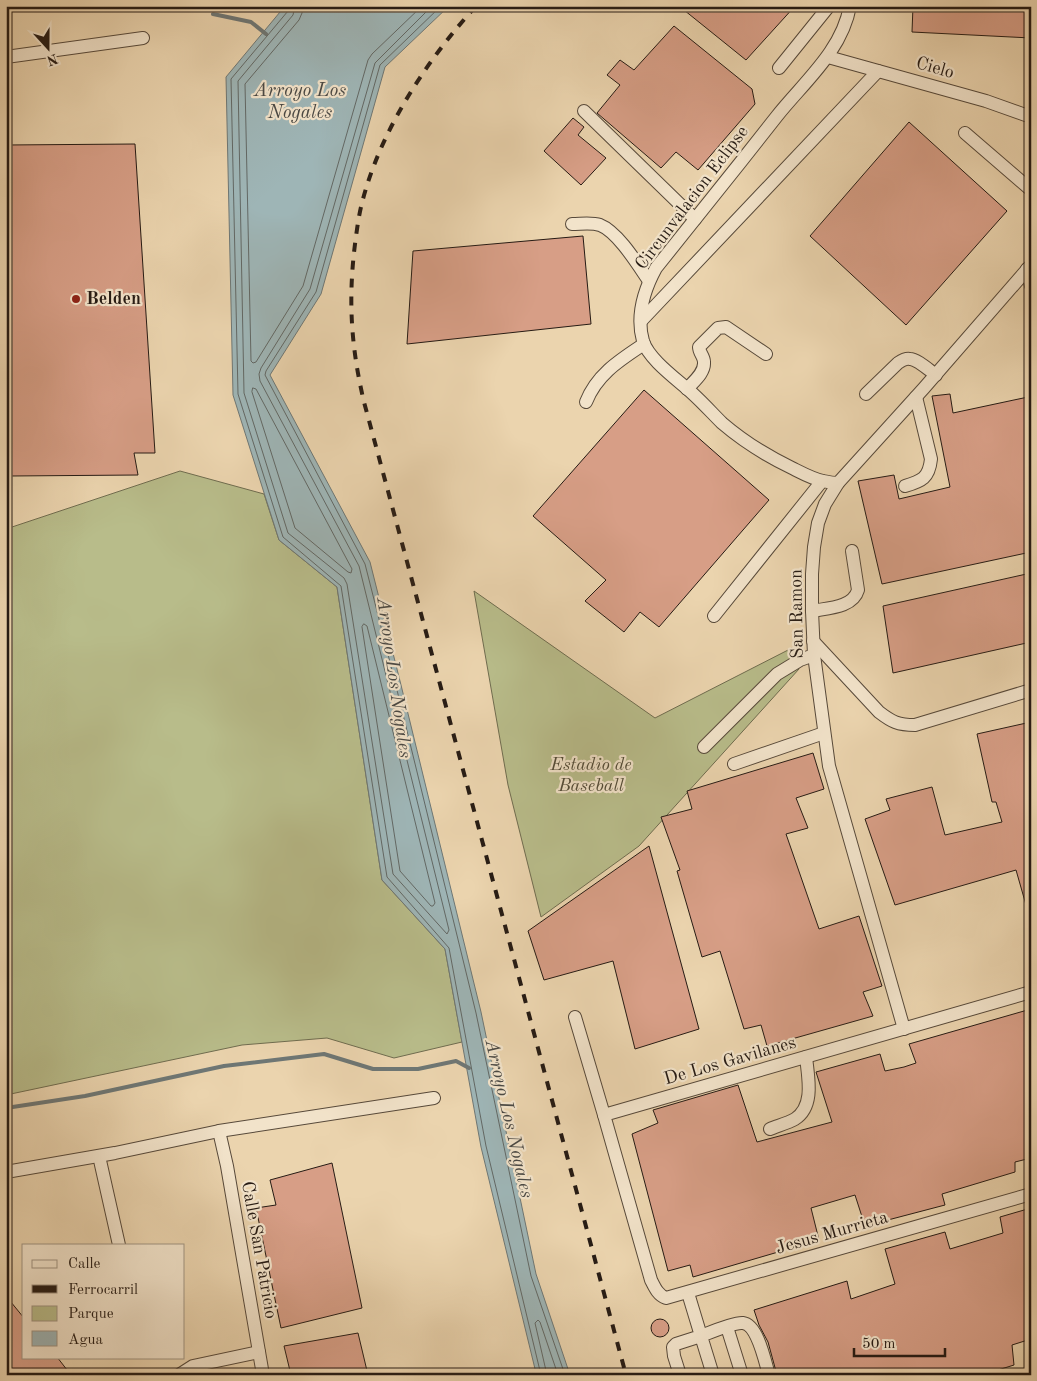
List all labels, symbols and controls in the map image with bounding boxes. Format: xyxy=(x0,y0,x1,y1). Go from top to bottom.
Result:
north arrow xyxy=(22,22,72,72)
text: N xyxy=(45,51,60,68)
street label: Cielo xyxy=(914,54,956,82)
water label: Arroyo Los Nogales xyxy=(253,82,346,123)
street label: Circunvalacion Eclipse xyxy=(632,123,752,273)
place label: Belden xyxy=(86,290,141,308)
marker: Belden xyxy=(70,293,82,305)
street label: San Ramon xyxy=(787,569,807,659)
water label: Arroyo Los Nogales xyxy=(372,595,414,760)
park label: Estadio de Baseball xyxy=(549,756,632,795)
street label: De Los Gavilanes xyxy=(662,1033,798,1088)
water label: Arroyo Los Nogales xyxy=(480,1037,535,1200)
street label: Calle San Patricio xyxy=(238,1180,280,1320)
street label: Jesus Murrieta xyxy=(774,1208,890,1258)
legend xyxy=(22,1244,185,1358)
text: Calle xyxy=(68,1257,101,1272)
text: Ferrocarril xyxy=(68,1283,138,1298)
text: Parque xyxy=(68,1307,114,1322)
scale bar xyxy=(854,1326,946,1358)
text: Agua xyxy=(68,1333,104,1348)
text: 50 m xyxy=(862,1337,896,1352)

